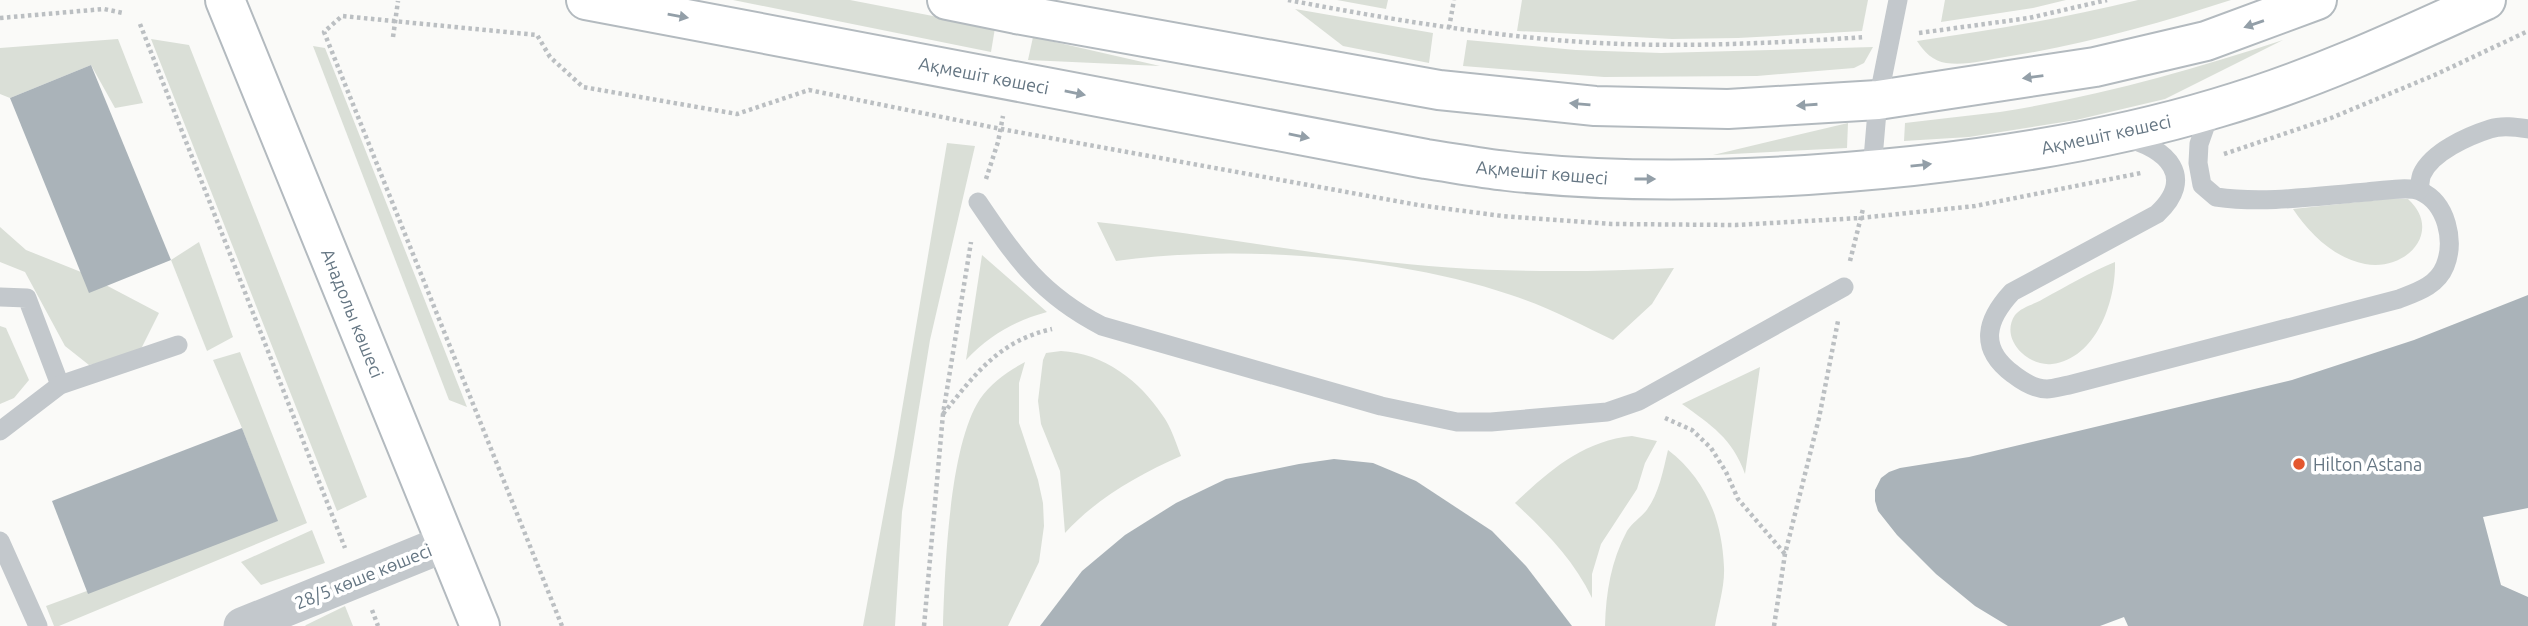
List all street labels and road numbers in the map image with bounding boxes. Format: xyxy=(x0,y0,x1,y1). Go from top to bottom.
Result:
street label: Ақмешіт көшесі xyxy=(917,53,1051,97)
street label: Ақмешіт көшесі xyxy=(2039,110,2173,158)
street label: Ақмешіт көшесі xyxy=(1475,156,1609,188)
street label: Анадолы көшесі xyxy=(318,246,388,380)
street label: 28/5 көше көшесі xyxy=(292,539,434,613)

